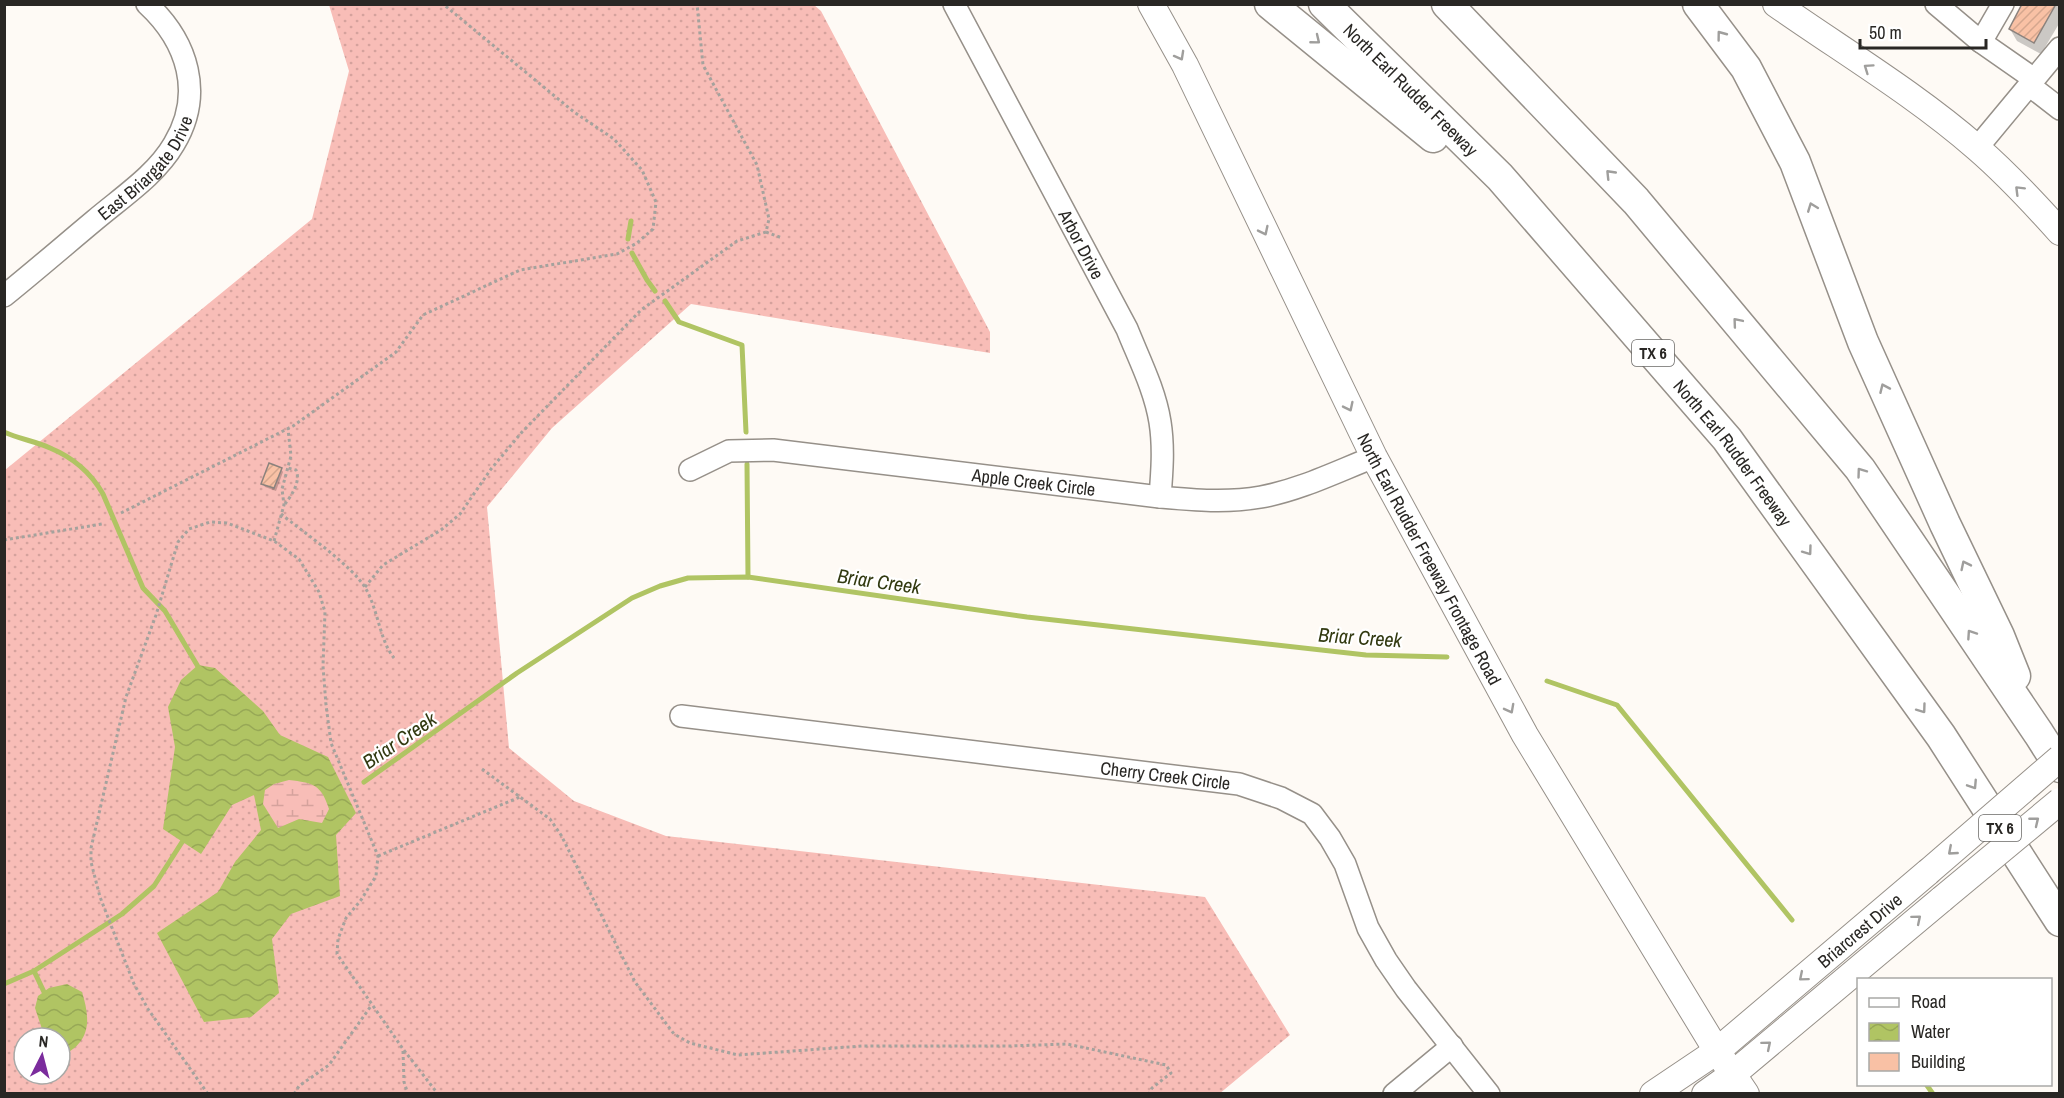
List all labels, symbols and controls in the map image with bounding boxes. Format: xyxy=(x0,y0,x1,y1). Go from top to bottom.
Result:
scale bar xyxy=(1860,12,1986,50)
street label: North Earl Rudder Freeway xyxy=(1338,18,1484,162)
text: 50 m xyxy=(1869,20,1902,45)
one-way arrow xyxy=(1717,31,1728,42)
one-way arrow xyxy=(1309,33,1320,44)
one-way arrow xyxy=(1173,49,1184,60)
one-way arrow xyxy=(1864,64,1875,75)
street label: East Briargate Drive xyxy=(92,113,198,226)
one-way arrow xyxy=(1606,171,1617,181)
one-way arrow xyxy=(2016,186,2026,197)
one-way arrow xyxy=(1807,202,1820,212)
street label: Arbor Drive xyxy=(1053,204,1111,283)
one-way arrow xyxy=(1257,225,1269,236)
one-way arrow xyxy=(1733,318,1744,329)
road number: TX 6 xyxy=(1632,340,1674,366)
street label: North Earl Rudder Freeway xyxy=(1668,374,1799,532)
one-way arrow xyxy=(1879,383,1891,394)
one-way arrow xyxy=(1342,400,1354,411)
street label: North Earl Rudder Freeway Frontage Road xyxy=(1352,429,1508,689)
street label: Apple Creek Circle xyxy=(970,462,1097,502)
one-way arrow xyxy=(1857,468,1868,479)
one-way arrow xyxy=(1800,544,1811,555)
one-way arrow xyxy=(1961,561,1972,572)
water label: Briar Creek xyxy=(836,562,923,600)
water label: Briar Creek xyxy=(1317,621,1404,653)
one-way arrow xyxy=(1967,629,1978,640)
one-way arrow xyxy=(1503,702,1514,713)
one-way arrow xyxy=(1915,702,1926,713)
water label: Briar Creek xyxy=(357,705,442,775)
street label: Cherry Creek Circle xyxy=(1099,755,1232,795)
one-way arrow xyxy=(1965,779,1977,789)
road number: TX 6 xyxy=(1979,815,2021,841)
one-way arrow xyxy=(2029,818,2040,829)
one-way arrow xyxy=(1948,844,1959,855)
street label: Briarcrest Drive xyxy=(1812,887,1907,973)
one-way arrow xyxy=(1910,916,1921,927)
one-way arrow xyxy=(1799,970,1810,981)
legend xyxy=(1857,978,2052,1086)
text: Road xyxy=(1911,989,1946,1014)
text: Water xyxy=(1911,1019,1950,1044)
north arrow xyxy=(12,1026,72,1086)
text: N xyxy=(38,1030,49,1053)
one-way arrow xyxy=(1761,1041,1772,1052)
text: Building xyxy=(1911,1049,1966,1074)

